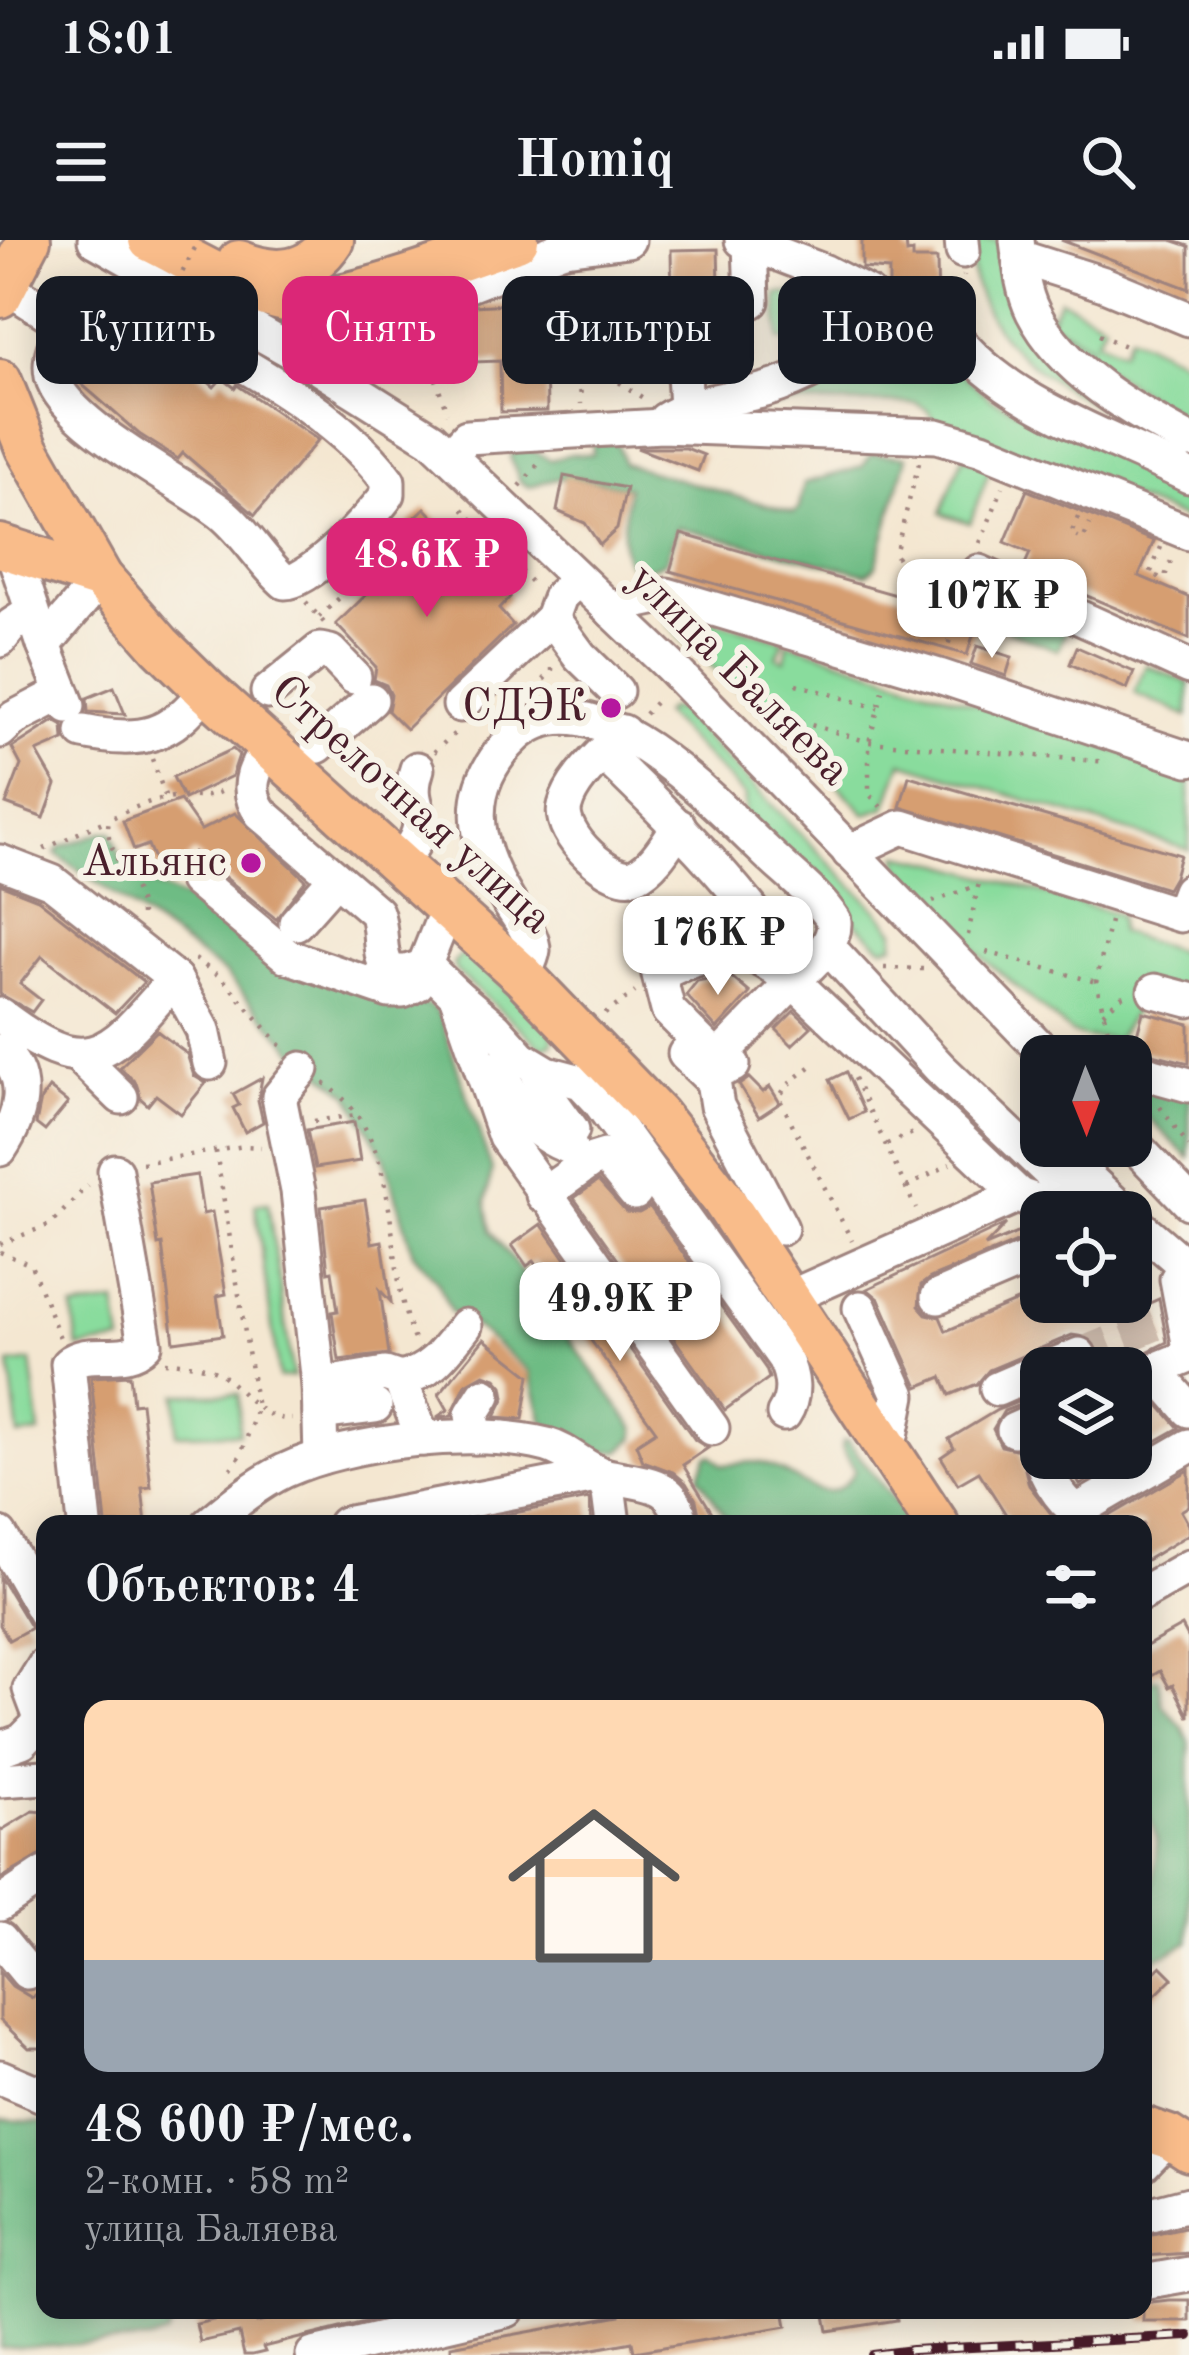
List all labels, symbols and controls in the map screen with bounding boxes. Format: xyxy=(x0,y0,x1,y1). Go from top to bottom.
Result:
text: 18:01 xyxy=(60,19,177,64)
icon: menu xyxy=(48,129,114,195)
icon: search xyxy=(1075,129,1141,195)
text: Homiq xyxy=(515,135,674,189)
chip: Купить xyxy=(36,276,258,384)
chip: Снять xyxy=(282,276,478,384)
chip: Фильтры xyxy=(502,276,754,384)
chip: Новое xyxy=(778,276,976,384)
pin: 48.6K ₽ xyxy=(316,518,538,620)
text: 48.6K ₽ xyxy=(353,537,501,576)
street label: улица Баляева xyxy=(619,557,857,795)
pin: 107K ₽ xyxy=(894,559,1090,661)
text: 107K ₽ xyxy=(924,578,1060,617)
street label: Стрелочная улица xyxy=(261,669,559,943)
place label: СДЭК xyxy=(462,686,587,731)
marker: СДЭК xyxy=(598,695,624,721)
place label: Альянс xyxy=(81,841,227,886)
marker: Альянс xyxy=(238,850,264,876)
pin: 176K ₽ xyxy=(620,896,816,998)
text: 176K ₽ xyxy=(650,915,786,954)
north arrow xyxy=(1020,1035,1152,1167)
map controls xyxy=(1020,1035,1152,1479)
button: locate xyxy=(1020,1191,1152,1323)
pin: 49.9K ₽ xyxy=(509,1262,731,1364)
text: 49.9K ₽ xyxy=(546,1281,694,1320)
button: layers xyxy=(1020,1347,1152,1479)
icon: filters xyxy=(1038,1554,1104,1620)
text: Объектов: 4 xyxy=(84,1562,361,1613)
icon: home xyxy=(486,1778,702,1994)
text: 48 600 ₽/мес. xyxy=(84,2102,414,2153)
text: 2-комн. · 58 m² xyxy=(84,2163,349,2202)
text: улица Баляева xyxy=(84,2211,337,2250)

